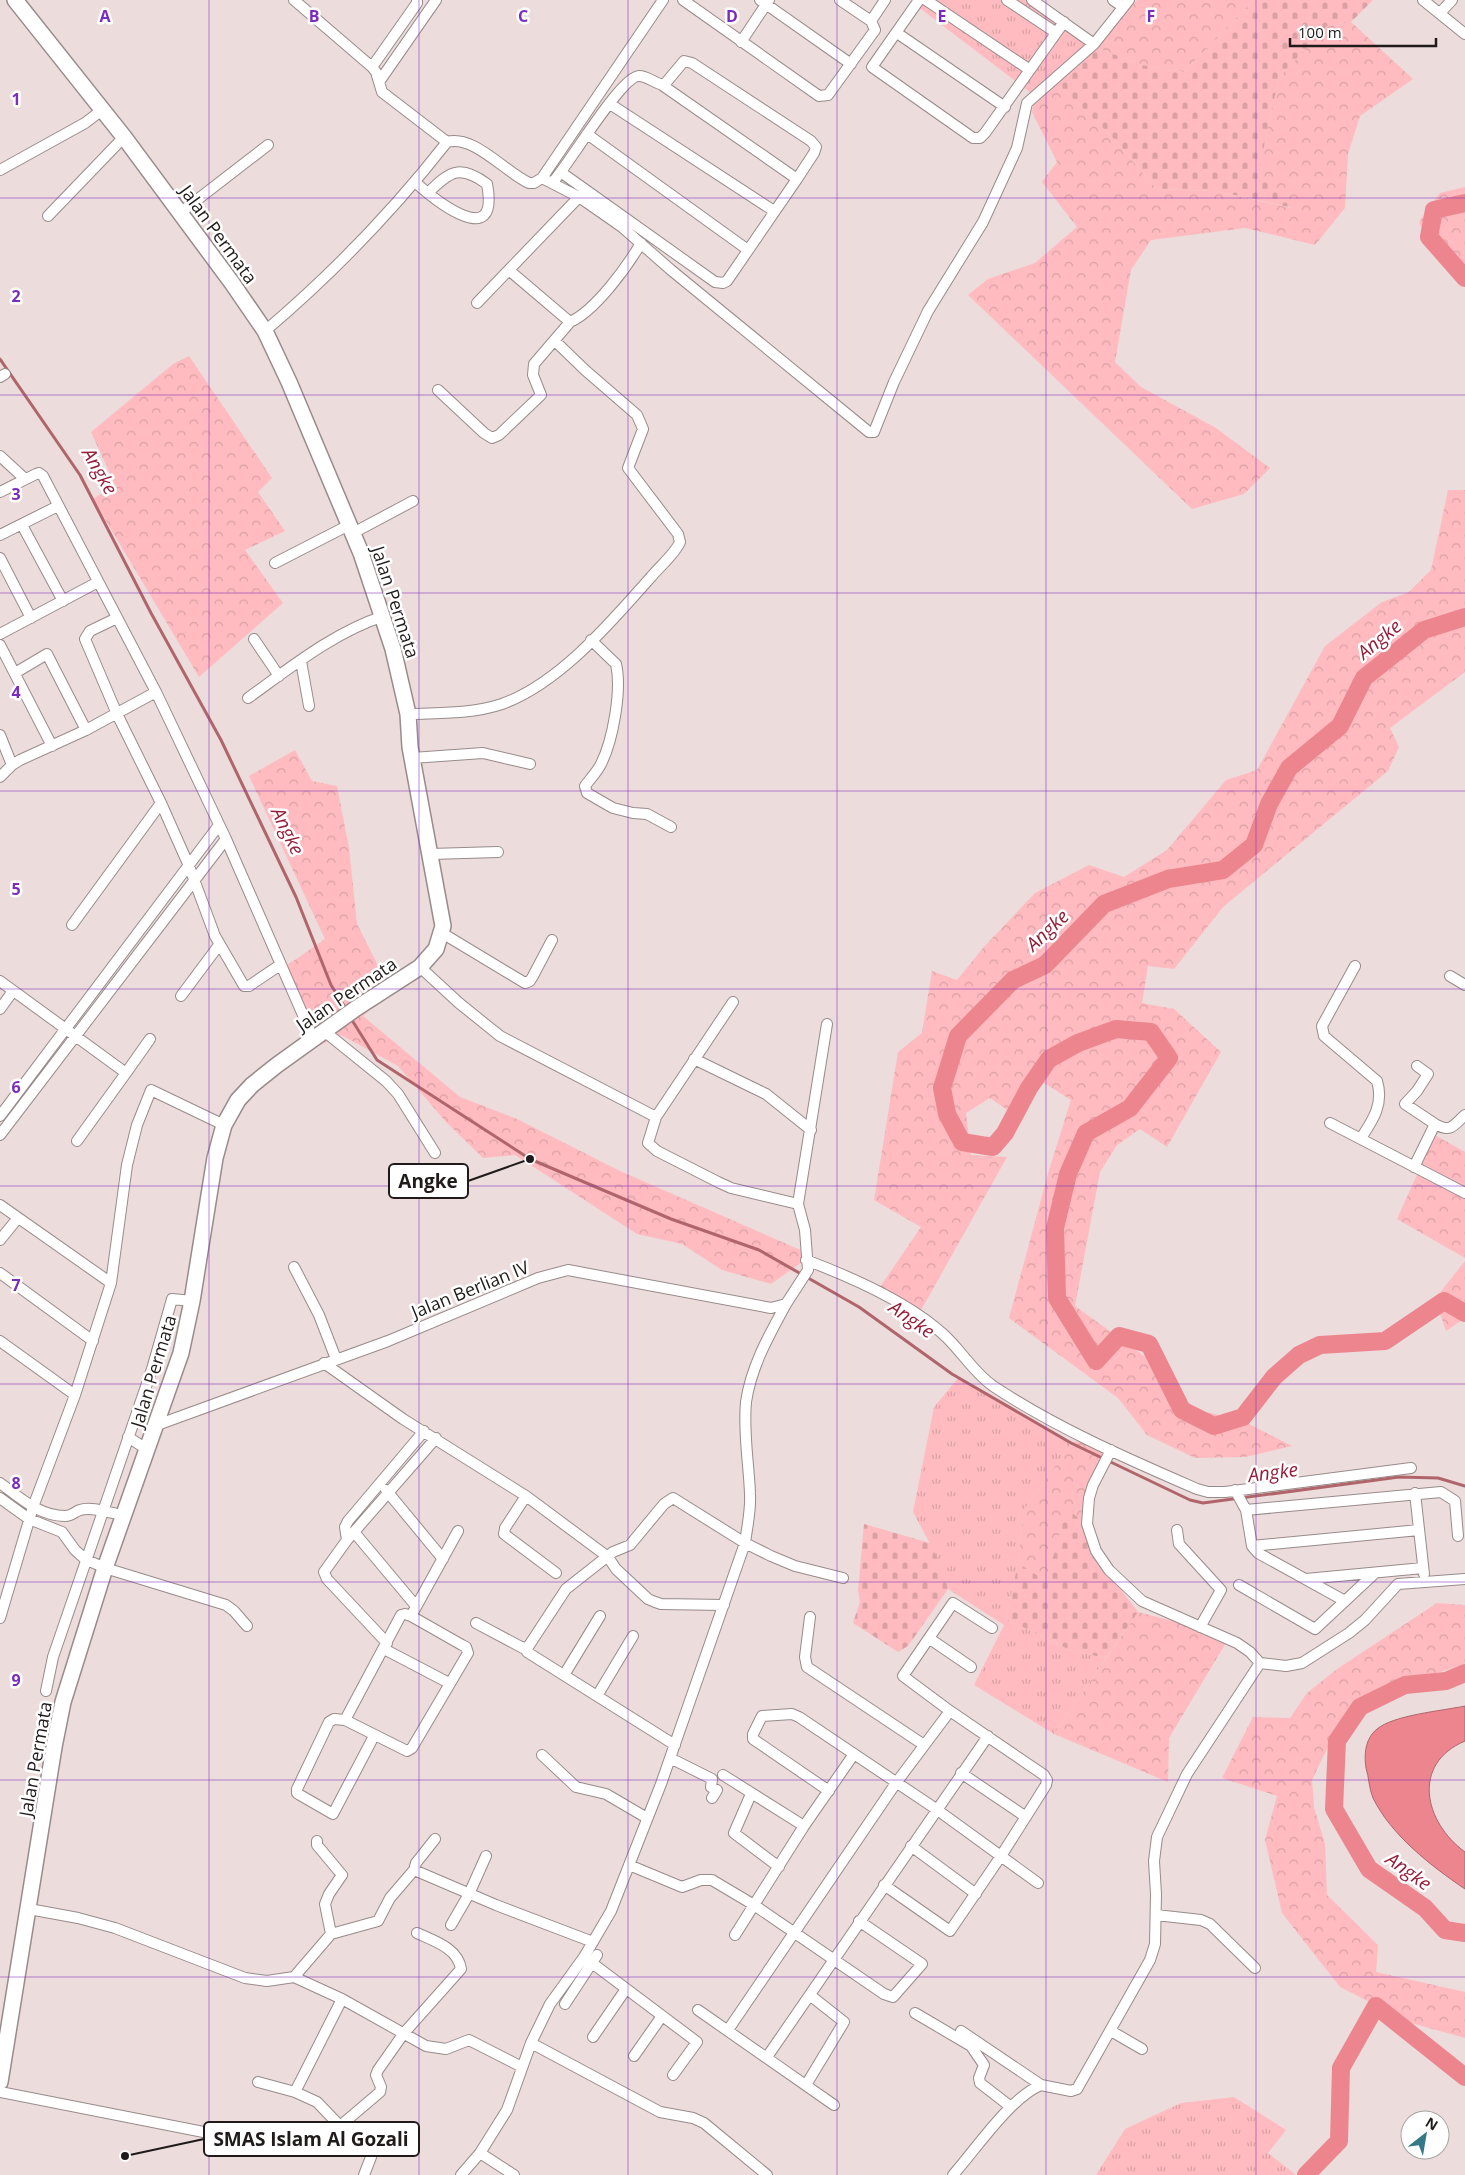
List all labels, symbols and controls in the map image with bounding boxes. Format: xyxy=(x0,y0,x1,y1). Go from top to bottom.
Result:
text: A xyxy=(99,5,111,27)
text: B xyxy=(309,5,319,27)
text: C xyxy=(518,5,528,27)
text: D xyxy=(726,5,738,27)
text: E xyxy=(938,5,947,27)
text: F xyxy=(1147,5,1155,27)
scale bar xyxy=(1290,15,1436,47)
text: 100 m xyxy=(1298,22,1342,42)
text: 1 xyxy=(11,88,21,110)
street label: Jalan Permata xyxy=(174,178,263,288)
text: 2 xyxy=(11,285,21,307)
water label: Angke xyxy=(75,441,124,499)
text: 3 xyxy=(11,483,21,505)
street label: Jalan Permata xyxy=(366,541,425,661)
water label: Angke xyxy=(1350,613,1407,666)
text: 4 xyxy=(11,681,21,703)
water label: Angke xyxy=(264,801,311,859)
text: 5 xyxy=(11,878,21,900)
water label: Angke xyxy=(1018,903,1074,958)
street label: Jalan Permata xyxy=(289,951,401,1038)
text: 6 xyxy=(11,1076,21,1098)
callout: Angke xyxy=(389,1164,468,1198)
text: Angke xyxy=(398,1168,458,1194)
street label: Jalan Berlian IV xyxy=(406,1254,533,1324)
text: 7 xyxy=(11,1274,21,1296)
water label: Angke xyxy=(882,1293,940,1344)
street label: Jalan Permata xyxy=(124,1312,182,1432)
water label: Angke xyxy=(1245,1456,1300,1488)
text: 8 xyxy=(11,1472,21,1494)
text: 9 xyxy=(11,1669,21,1691)
street label: Jalan Permata xyxy=(13,1700,57,1820)
water label: Angke xyxy=(1379,1845,1437,1896)
north arrow xyxy=(1400,2110,1450,2160)
text: N xyxy=(1422,2112,1442,2135)
callout: SMAS Islam Al Gozali xyxy=(204,2122,419,2156)
text: SMAS Islam Al Gozali xyxy=(213,2126,409,2152)

